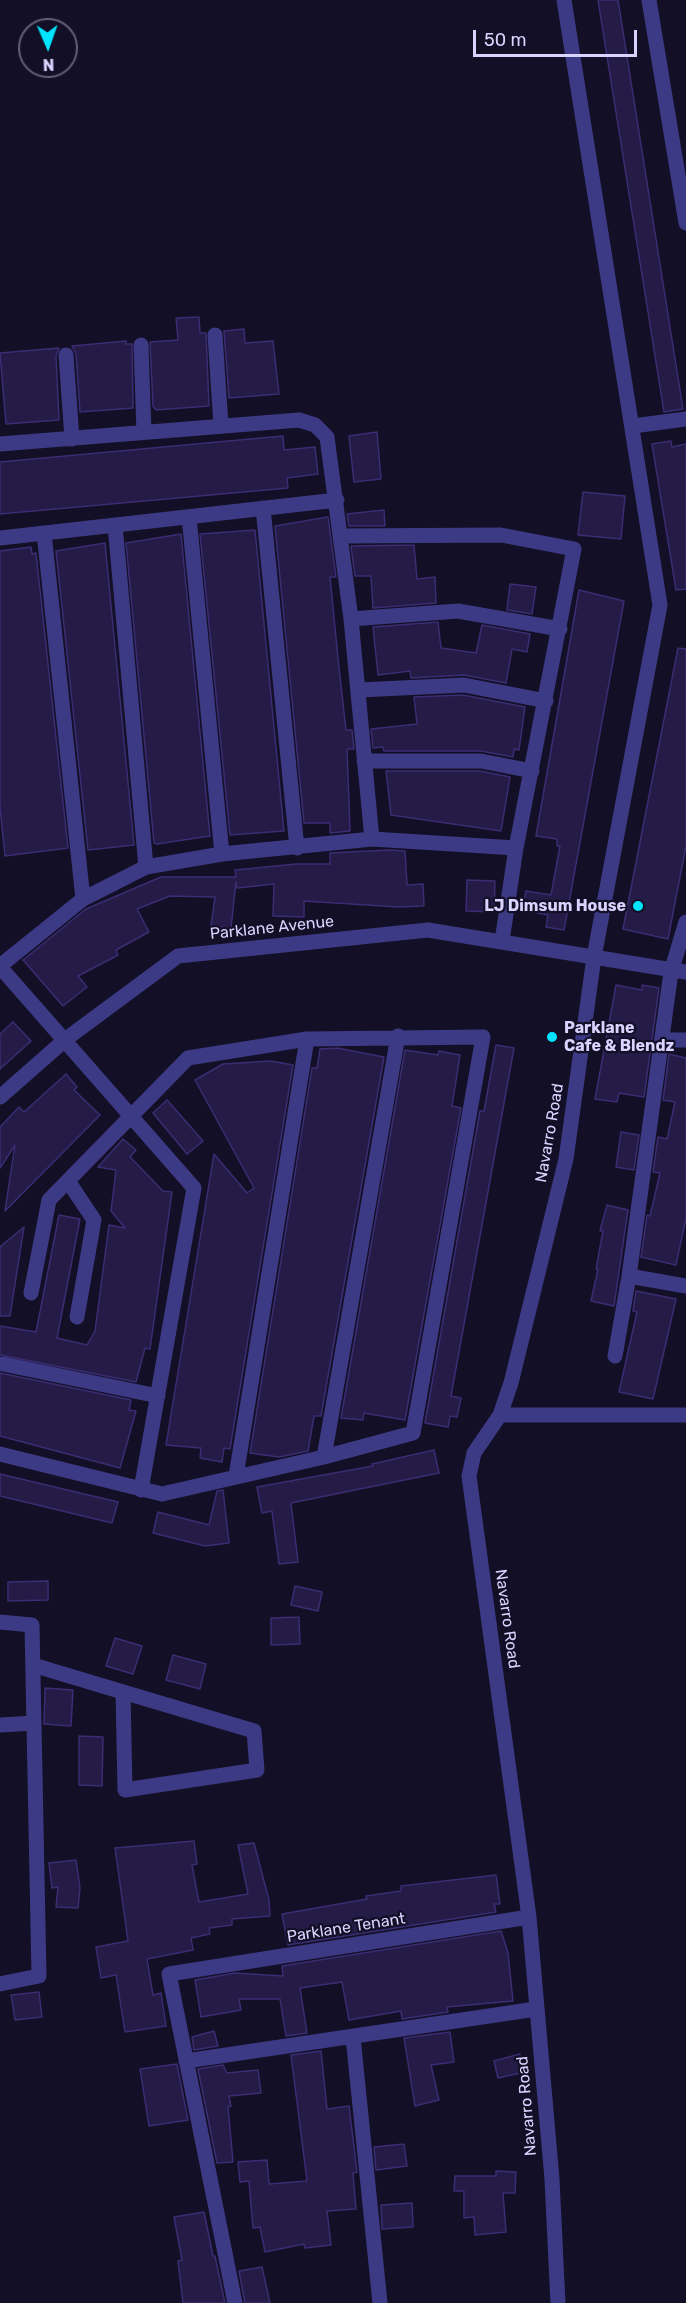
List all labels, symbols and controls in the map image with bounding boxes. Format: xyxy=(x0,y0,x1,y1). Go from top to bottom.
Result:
north arrow xyxy=(18,18,78,78)
scale bar xyxy=(476,18,640,56)
text: 50 m xyxy=(484,29,527,51)
text: N xyxy=(42,55,55,74)
place label: LJ Dimsum House xyxy=(484,896,626,916)
marker: LJ Dimsum House xyxy=(631,899,645,913)
street label: Parklane Avenue xyxy=(209,912,335,944)
place label: Parklane Cafe & Blendz xyxy=(564,1018,674,1056)
marker: Parklane Cafe & Blendz xyxy=(545,1030,559,1044)
street label: Navarro Road xyxy=(532,1082,568,1184)
street label: Navarro Road xyxy=(491,1568,523,1670)
street label: Parklane Tenant xyxy=(285,1909,407,1947)
street label: Navarro Road xyxy=(513,2055,541,2157)

